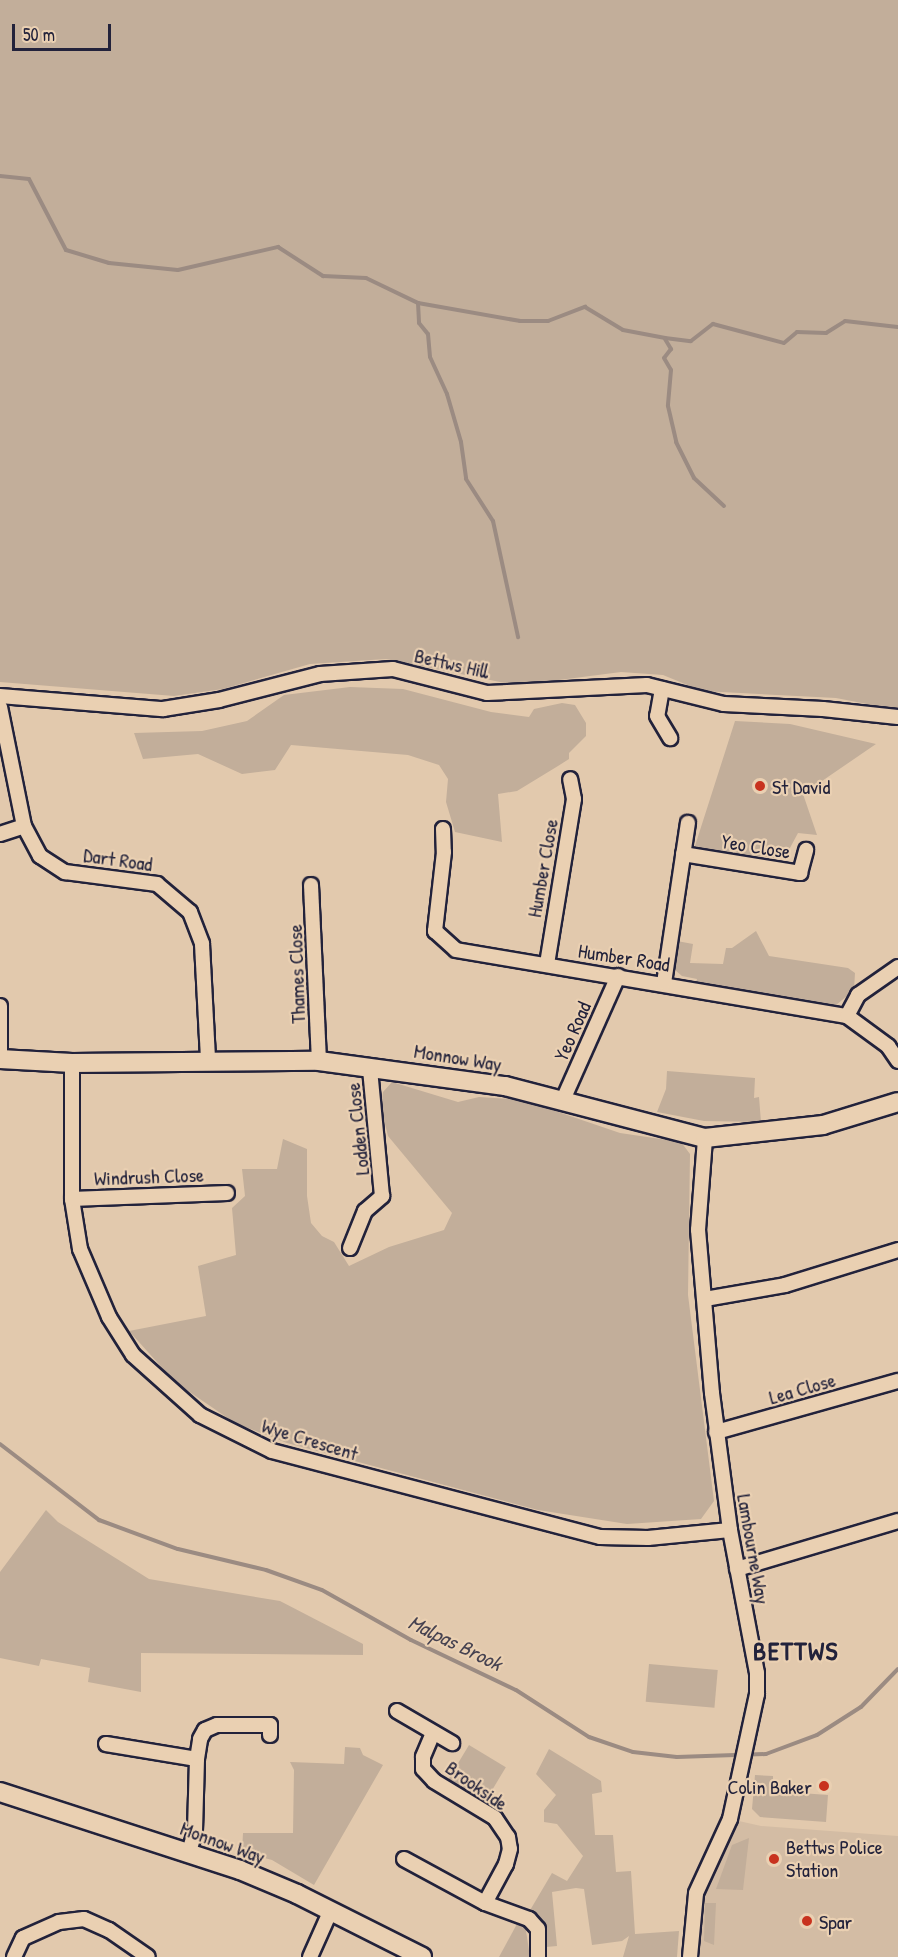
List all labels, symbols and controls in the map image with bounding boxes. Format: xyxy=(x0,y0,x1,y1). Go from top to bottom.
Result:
scale bar xyxy=(15,12,114,50)
text: 50 m xyxy=(23,22,55,47)
street label: Bettws Hill xyxy=(412,643,492,683)
place label: St David xyxy=(772,774,830,798)
marker: St David xyxy=(753,779,767,793)
street label: Humber Close xyxy=(522,817,562,919)
street label: Yeo Close xyxy=(720,829,792,863)
street label: Dart Road xyxy=(82,842,154,876)
street label: Thames Close xyxy=(282,924,310,1024)
street label: Humber Road xyxy=(577,938,671,976)
street label: Yeo Road xyxy=(548,998,596,1064)
street label: Monnow Way xyxy=(412,1038,504,1076)
street label: Lodden Close xyxy=(340,1082,374,1176)
street label: Windrush Close xyxy=(94,1162,204,1190)
street label: Lea Close xyxy=(766,1367,838,1409)
street label: Wye Crescent xyxy=(259,1413,361,1465)
street label: Lambourne Way xyxy=(733,1492,775,1606)
water label: Malpas Brook xyxy=(404,1610,506,1676)
district label: BETTWS xyxy=(753,1635,839,1667)
street label: Brookside xyxy=(441,1755,513,1815)
place label: Colin Baker xyxy=(728,1774,812,1798)
marker: Colin Baker xyxy=(817,1779,831,1793)
street label: Monnow Way xyxy=(177,1816,269,1868)
place label: Bettws Police Station xyxy=(786,1835,883,1882)
marker: Bettws Police Station xyxy=(767,1852,781,1866)
place label: Spar xyxy=(819,1909,852,1933)
marker: Spar xyxy=(800,1914,814,1928)

